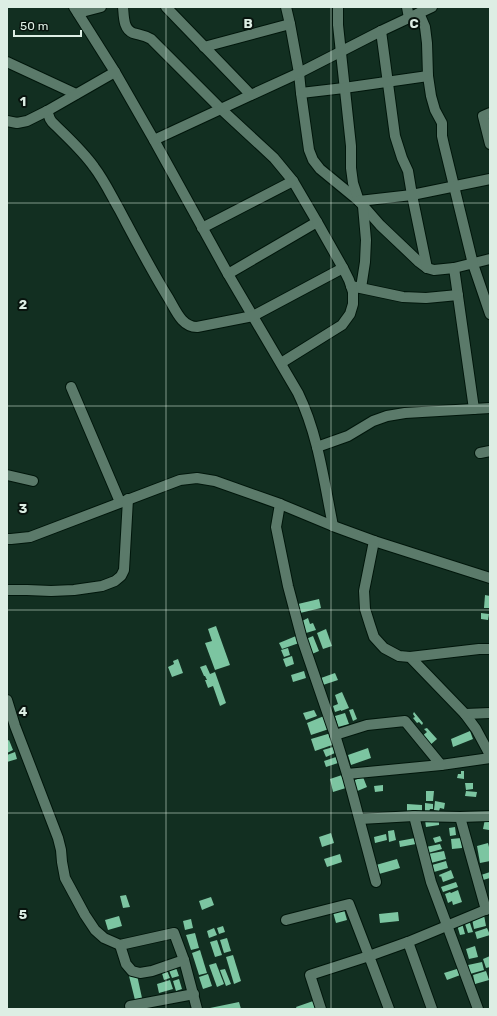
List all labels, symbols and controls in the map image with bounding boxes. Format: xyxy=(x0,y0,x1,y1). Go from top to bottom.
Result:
scale bar xyxy=(14,12,81,38)
text: B xyxy=(243,16,253,31)
text: C xyxy=(409,16,419,31)
text: 50 m xyxy=(20,19,48,33)
text: 1 xyxy=(20,94,26,109)
text: 2 xyxy=(19,297,27,312)
text: 3 xyxy=(19,501,28,516)
text: 4 xyxy=(19,704,28,719)
text: 5 xyxy=(19,907,27,922)

